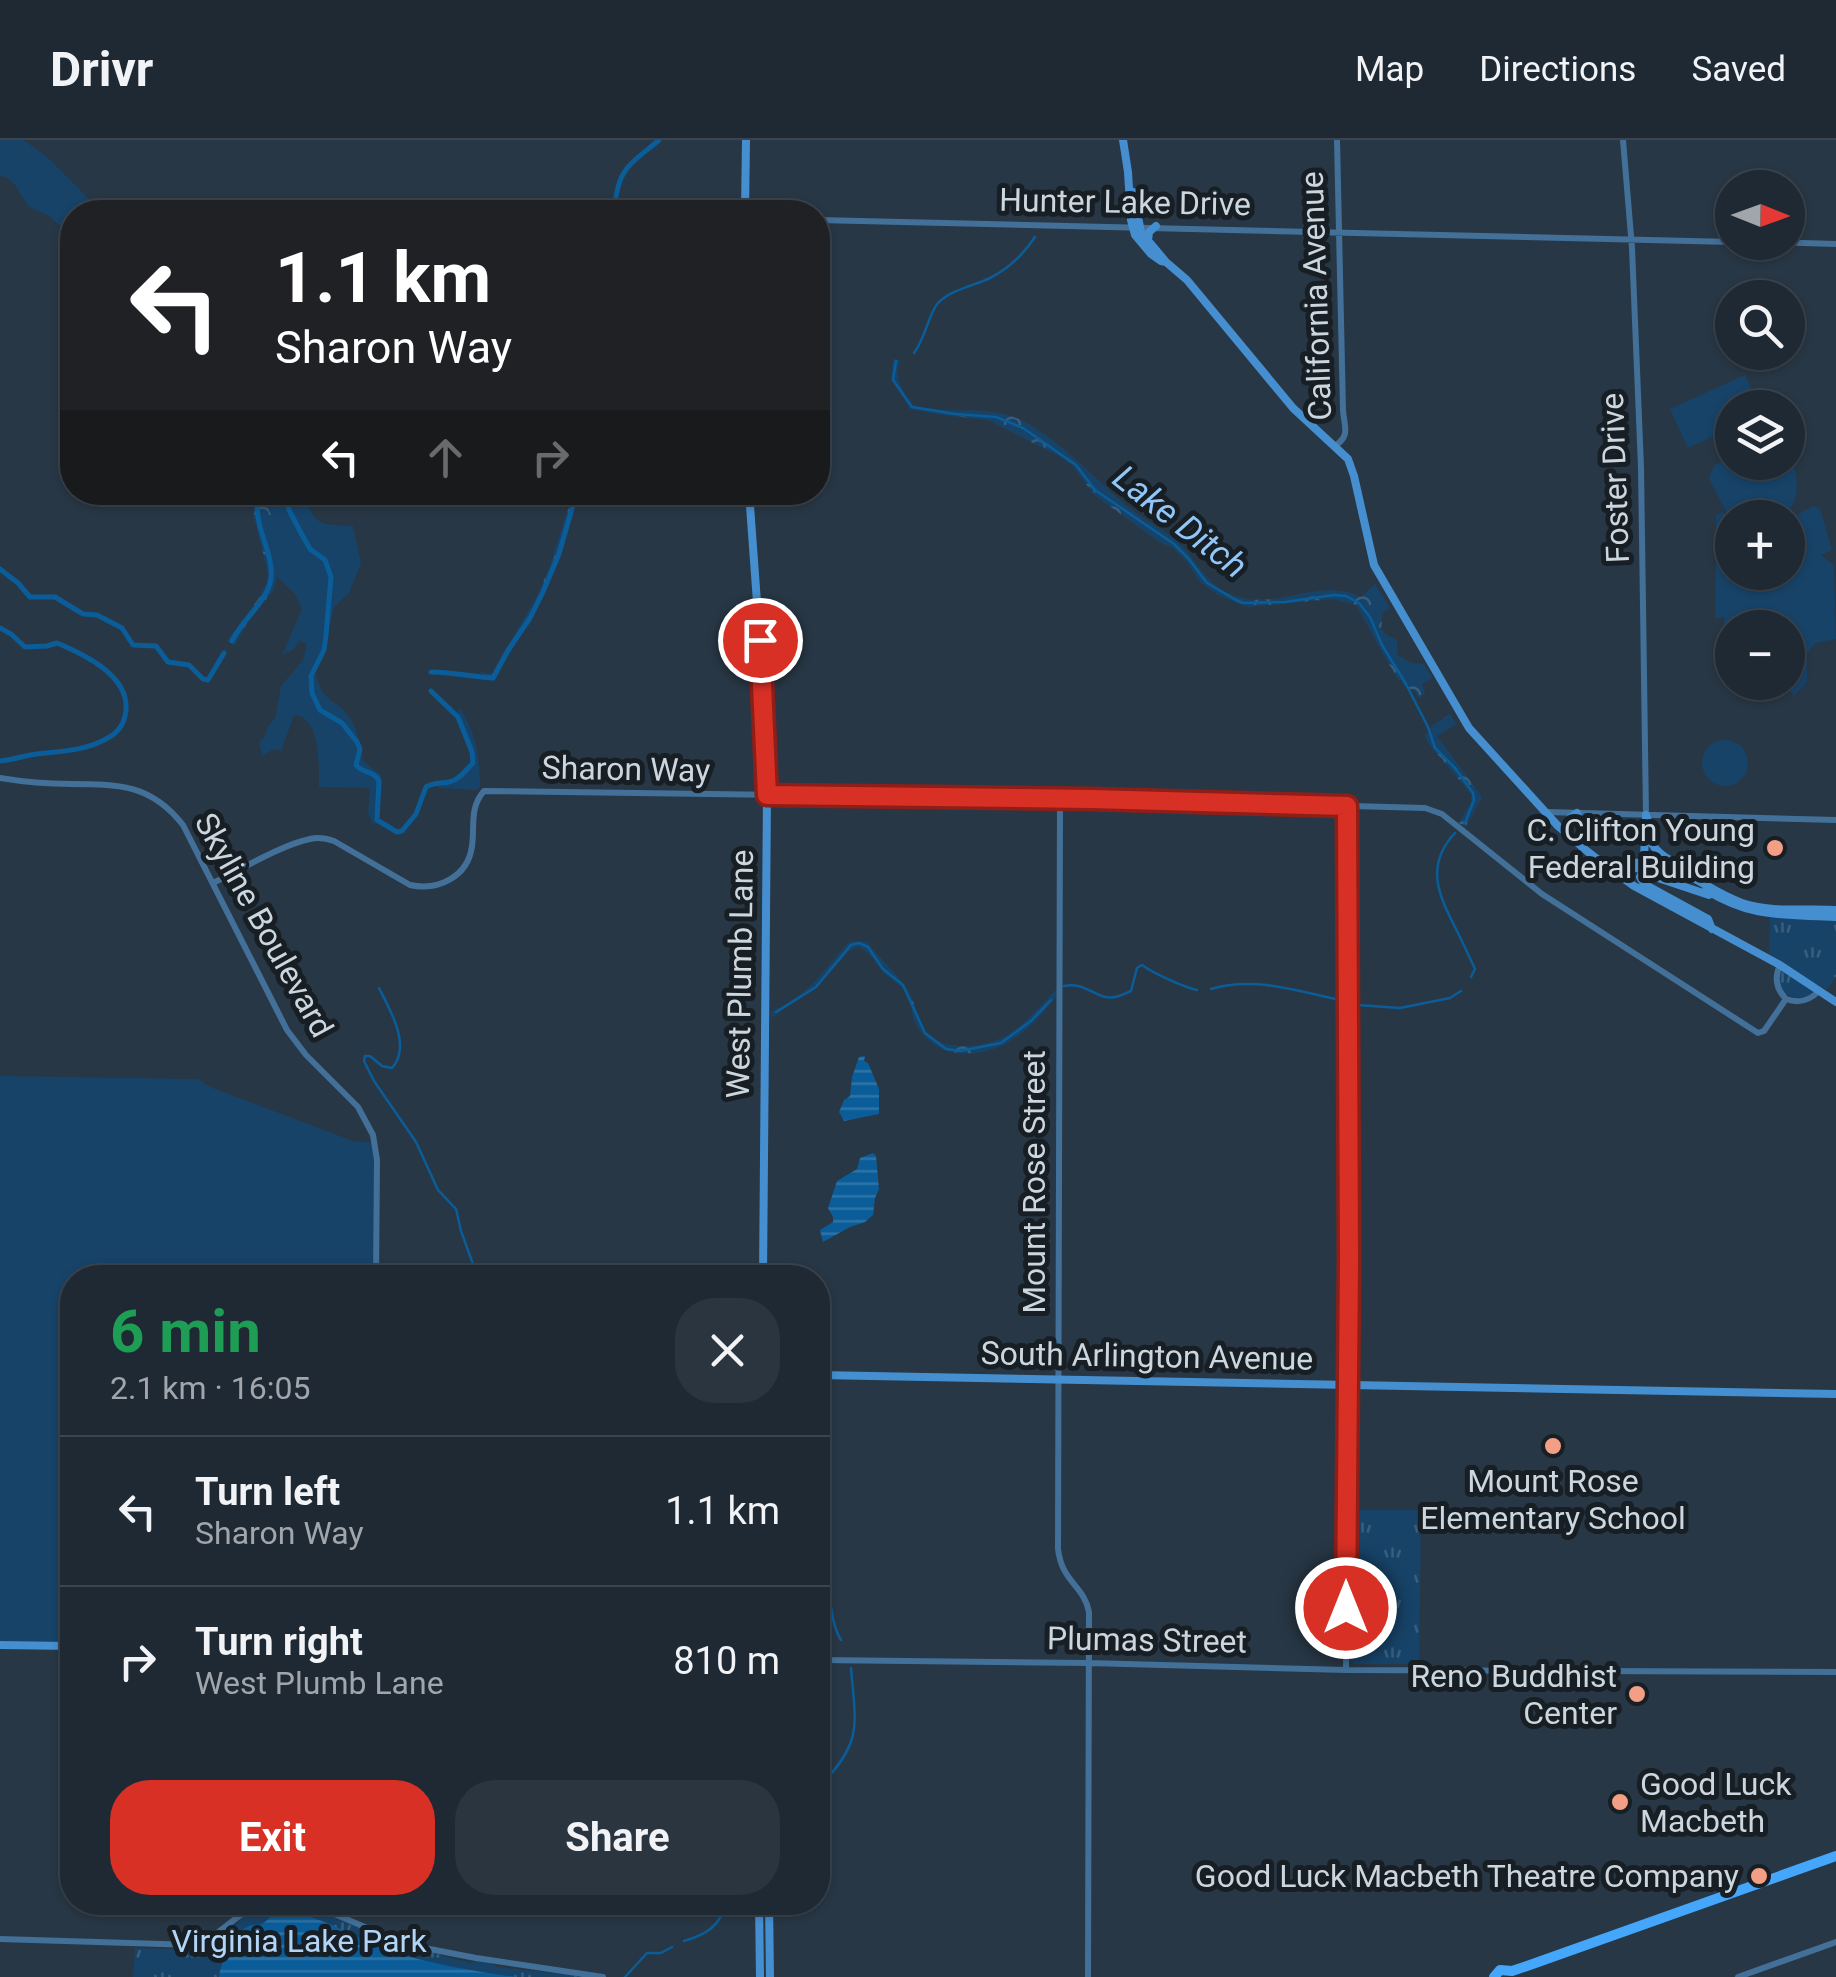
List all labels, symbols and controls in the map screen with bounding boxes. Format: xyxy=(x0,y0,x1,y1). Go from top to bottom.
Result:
text: Drivr xyxy=(50,41,153,98)
text: Map xyxy=(1355,49,1424,90)
text: Directions xyxy=(1479,49,1636,90)
text: Saved xyxy=(1691,49,1786,90)
north arrow xyxy=(1715,170,1805,260)
map controls xyxy=(1715,170,1805,700)
street label: California Avenue xyxy=(1293,171,1339,421)
street label: Hunter Lake Drive xyxy=(999,181,1251,223)
text: 1.1 km xyxy=(275,237,491,319)
icon: left xyxy=(110,240,240,370)
button: search xyxy=(1715,280,1805,370)
text: Sharon Way xyxy=(275,321,512,374)
button: layers xyxy=(1715,390,1805,480)
street label: Foster Drive xyxy=(1593,392,1637,564)
icon: left xyxy=(313,430,368,485)
icon: ahead xyxy=(418,430,473,485)
icon: right xyxy=(523,430,578,485)
water label: Lake Ditch xyxy=(1105,457,1255,587)
button: + xyxy=(1715,500,1805,590)
pin xyxy=(718,598,803,683)
button: − xyxy=(1715,610,1805,700)
icon: arrive xyxy=(733,613,788,668)
street label: Sharon Way xyxy=(541,749,711,789)
street label: Skyline Boulevard xyxy=(187,806,341,1044)
place label: C. Clifton Young Federal Building xyxy=(1527,811,1755,886)
marker: C. Clifton Young Federal Building xyxy=(1764,837,1786,859)
street label: West Plumb Lane xyxy=(719,849,761,1099)
street label: Mount Rose Street xyxy=(1015,1050,1053,1314)
text: 6 min xyxy=(110,1296,261,1367)
button: close xyxy=(675,1298,780,1403)
street label: South Arlington Avenue xyxy=(980,1334,1314,1378)
text: 2.1 km · 16:05 xyxy=(110,1369,311,1407)
marker: Mount Rose Elementary School xyxy=(1542,1435,1564,1457)
place label: Mount Rose Elementary School xyxy=(1420,1462,1686,1537)
text: Turn left xyxy=(195,1470,340,1514)
icon: left xyxy=(110,1484,165,1539)
text: 1.1 km xyxy=(665,1489,780,1533)
text: Sharon Way xyxy=(195,1514,364,1552)
position arrow xyxy=(1294,1556,1398,1660)
street label: Plumas Street xyxy=(1047,1619,1247,1661)
text: Turn right xyxy=(195,1620,363,1664)
icon: right xyxy=(110,1634,165,1689)
text: 810 m xyxy=(673,1639,780,1683)
place label: Reno Buddhist Center xyxy=(1410,1657,1617,1732)
text: West Plumb Lane xyxy=(195,1664,444,1702)
marker: Reno Buddhist Center xyxy=(1626,1683,1648,1705)
place label: Good Luck Macbeth xyxy=(1640,1765,1792,1840)
button: Exit xyxy=(110,1780,435,1895)
button: Share xyxy=(455,1780,780,1895)
marker: Good Luck Macbeth xyxy=(1609,1791,1631,1813)
place label: Good Luck Macbeth Theatre Company xyxy=(1195,1857,1739,1895)
marker: Good Luck Macbeth Theatre Company xyxy=(1748,1865,1770,1887)
park label: Virginia Lake Park xyxy=(171,1922,427,1960)

